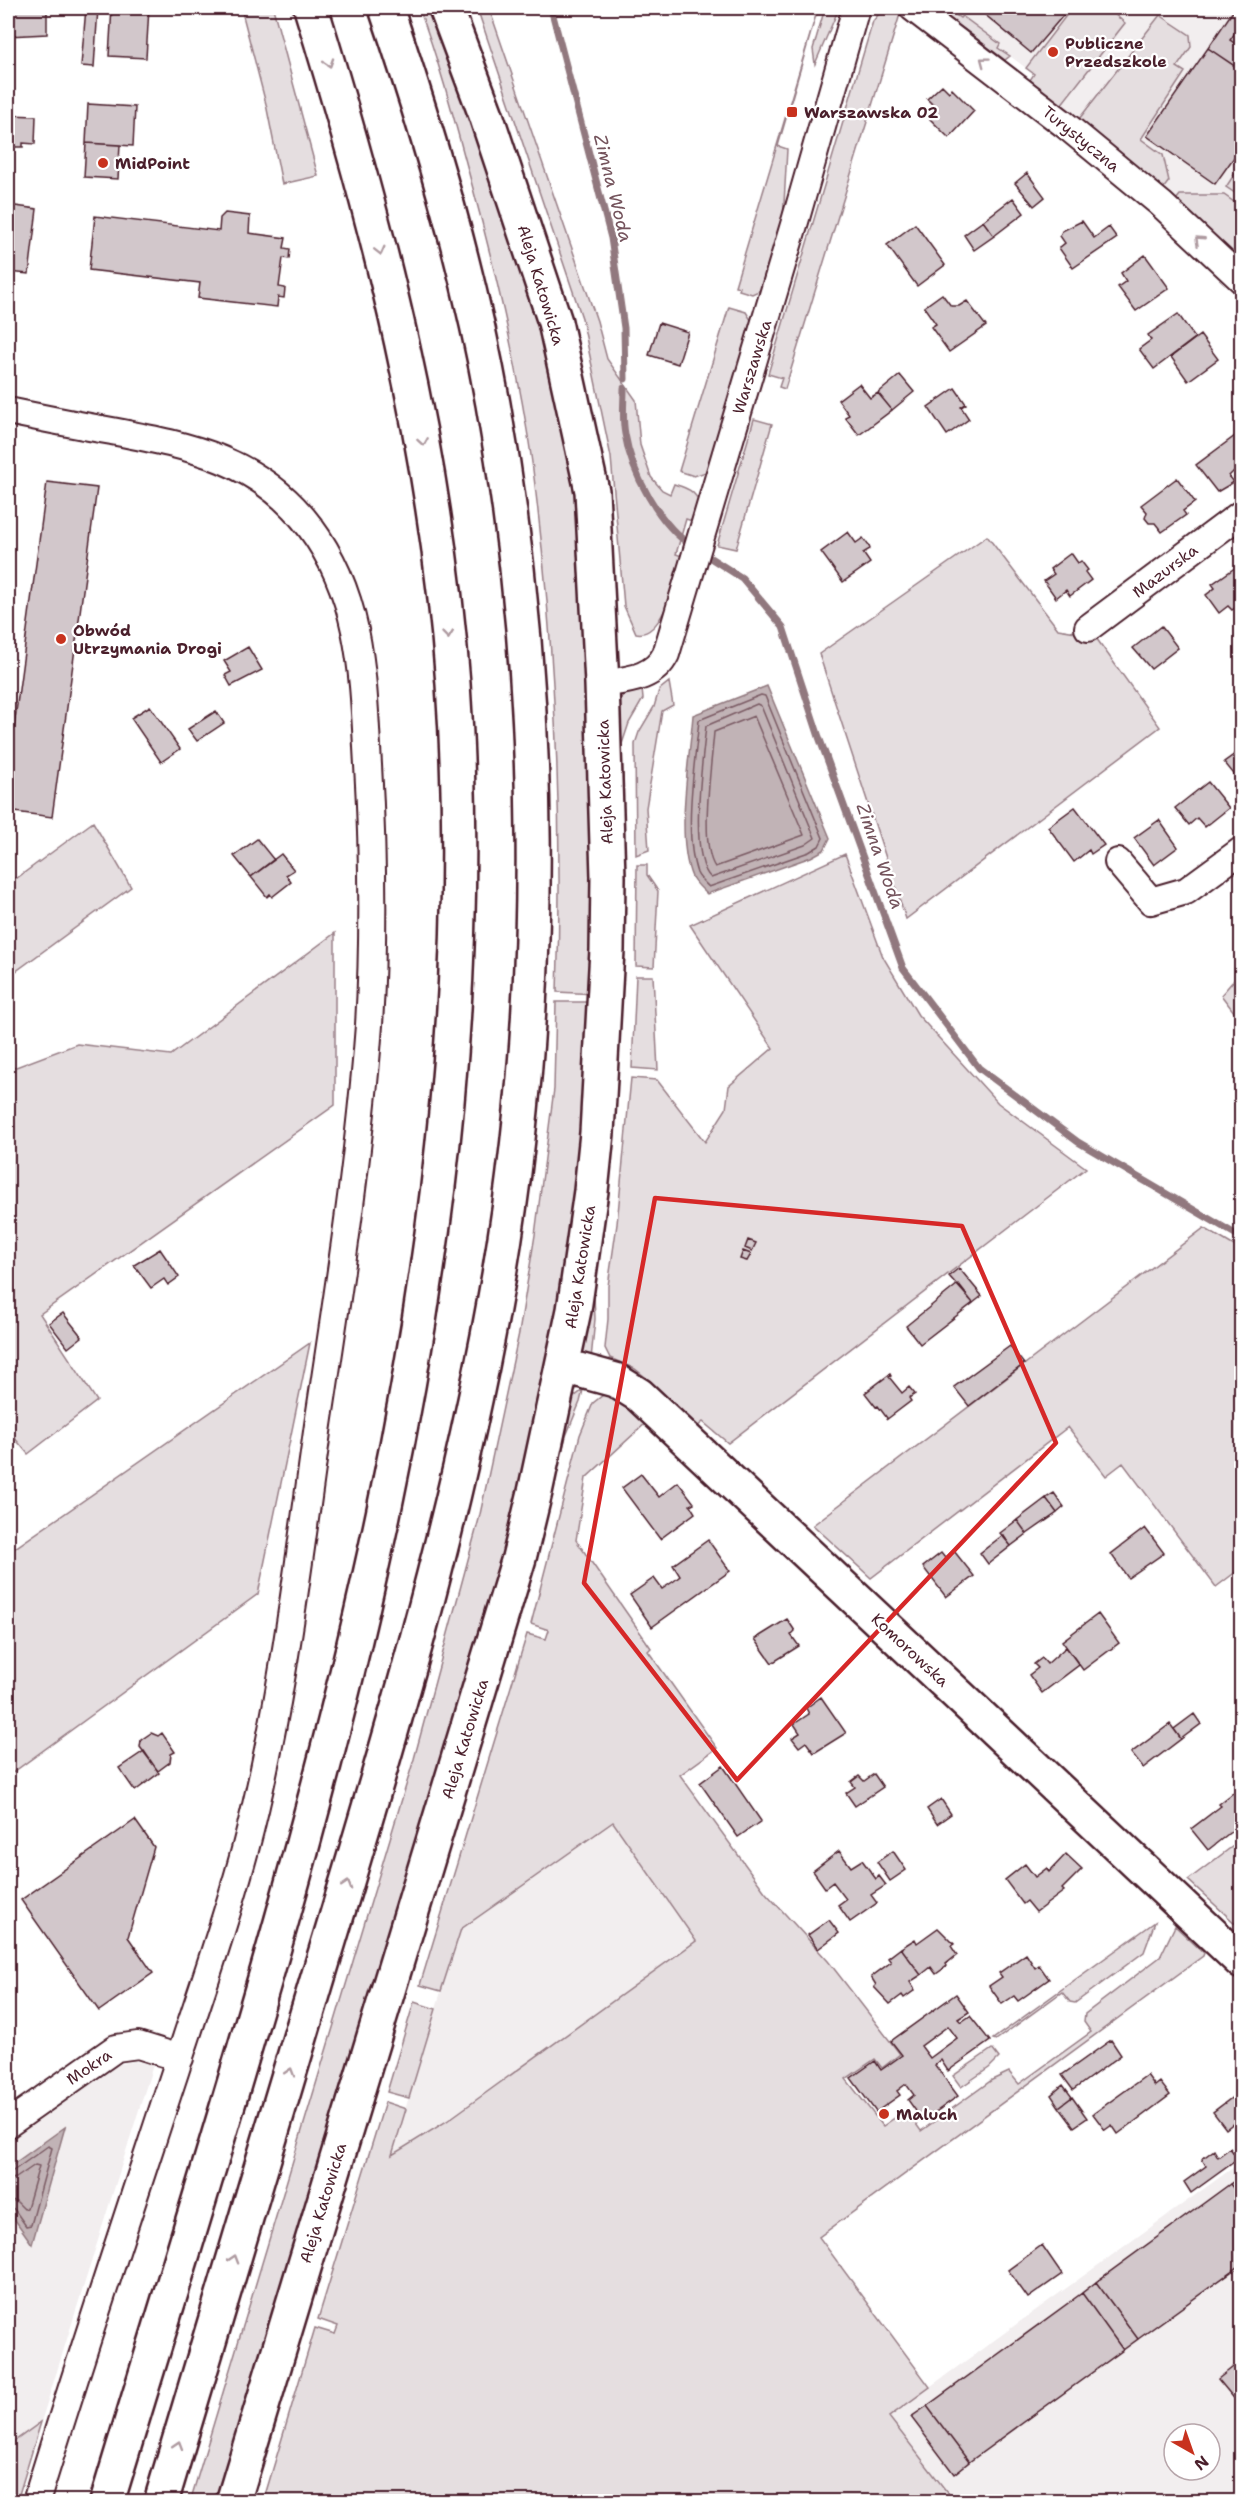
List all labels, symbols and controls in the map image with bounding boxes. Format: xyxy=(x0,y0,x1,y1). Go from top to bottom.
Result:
place label: Publiczne Przedszkole xyxy=(1065,33,1167,72)
marker: Publiczne Przedszkole xyxy=(1046,45,1060,59)
one-way arrow xyxy=(322,57,334,68)
one-way arrow xyxy=(980,58,991,69)
street label: Turystyczna xyxy=(1038,101,1124,177)
place label: Warszawska 02 xyxy=(804,102,938,123)
marker: Warszawska 02 xyxy=(785,105,799,119)
water label: Zimna Woda xyxy=(588,131,638,245)
place label: MidPoint xyxy=(115,153,190,174)
marker: MidPoint xyxy=(96,156,110,170)
street label: Aleja Katowicka xyxy=(513,222,569,348)
one-way arrow xyxy=(1195,236,1205,247)
one-way arrow xyxy=(373,246,386,256)
street label: Warszawska xyxy=(728,317,776,417)
one-way arrow xyxy=(416,437,428,446)
street label: Mazurska xyxy=(1128,539,1202,602)
place label: Obwód Utrzymania Drogi xyxy=(73,620,222,659)
one-way arrow xyxy=(441,630,454,639)
marker: Obwód Utrzymania Drogi xyxy=(54,632,68,646)
street label: Aleja Katowicka xyxy=(592,719,618,845)
water label: Zimna Woda xyxy=(851,800,909,912)
street label: Aleja Katowicka xyxy=(560,1204,600,1330)
street label: Komorowska xyxy=(867,1609,953,1691)
street label: Aleja Katowicka xyxy=(437,1676,493,1802)
one-way arrow xyxy=(340,1881,352,1891)
street label: Mokra xyxy=(62,2044,116,2090)
one-way arrow xyxy=(283,2067,295,2078)
place label: Maluch xyxy=(896,2104,958,2125)
marker: Maluch xyxy=(877,2107,891,2121)
street label: Aleja Katowicka xyxy=(295,2140,351,2266)
one-way arrow xyxy=(227,2254,239,2265)
north arrow xyxy=(1162,2422,1222,2482)
one-way arrow xyxy=(171,2441,183,2451)
text: N xyxy=(1190,2451,1213,2475)

